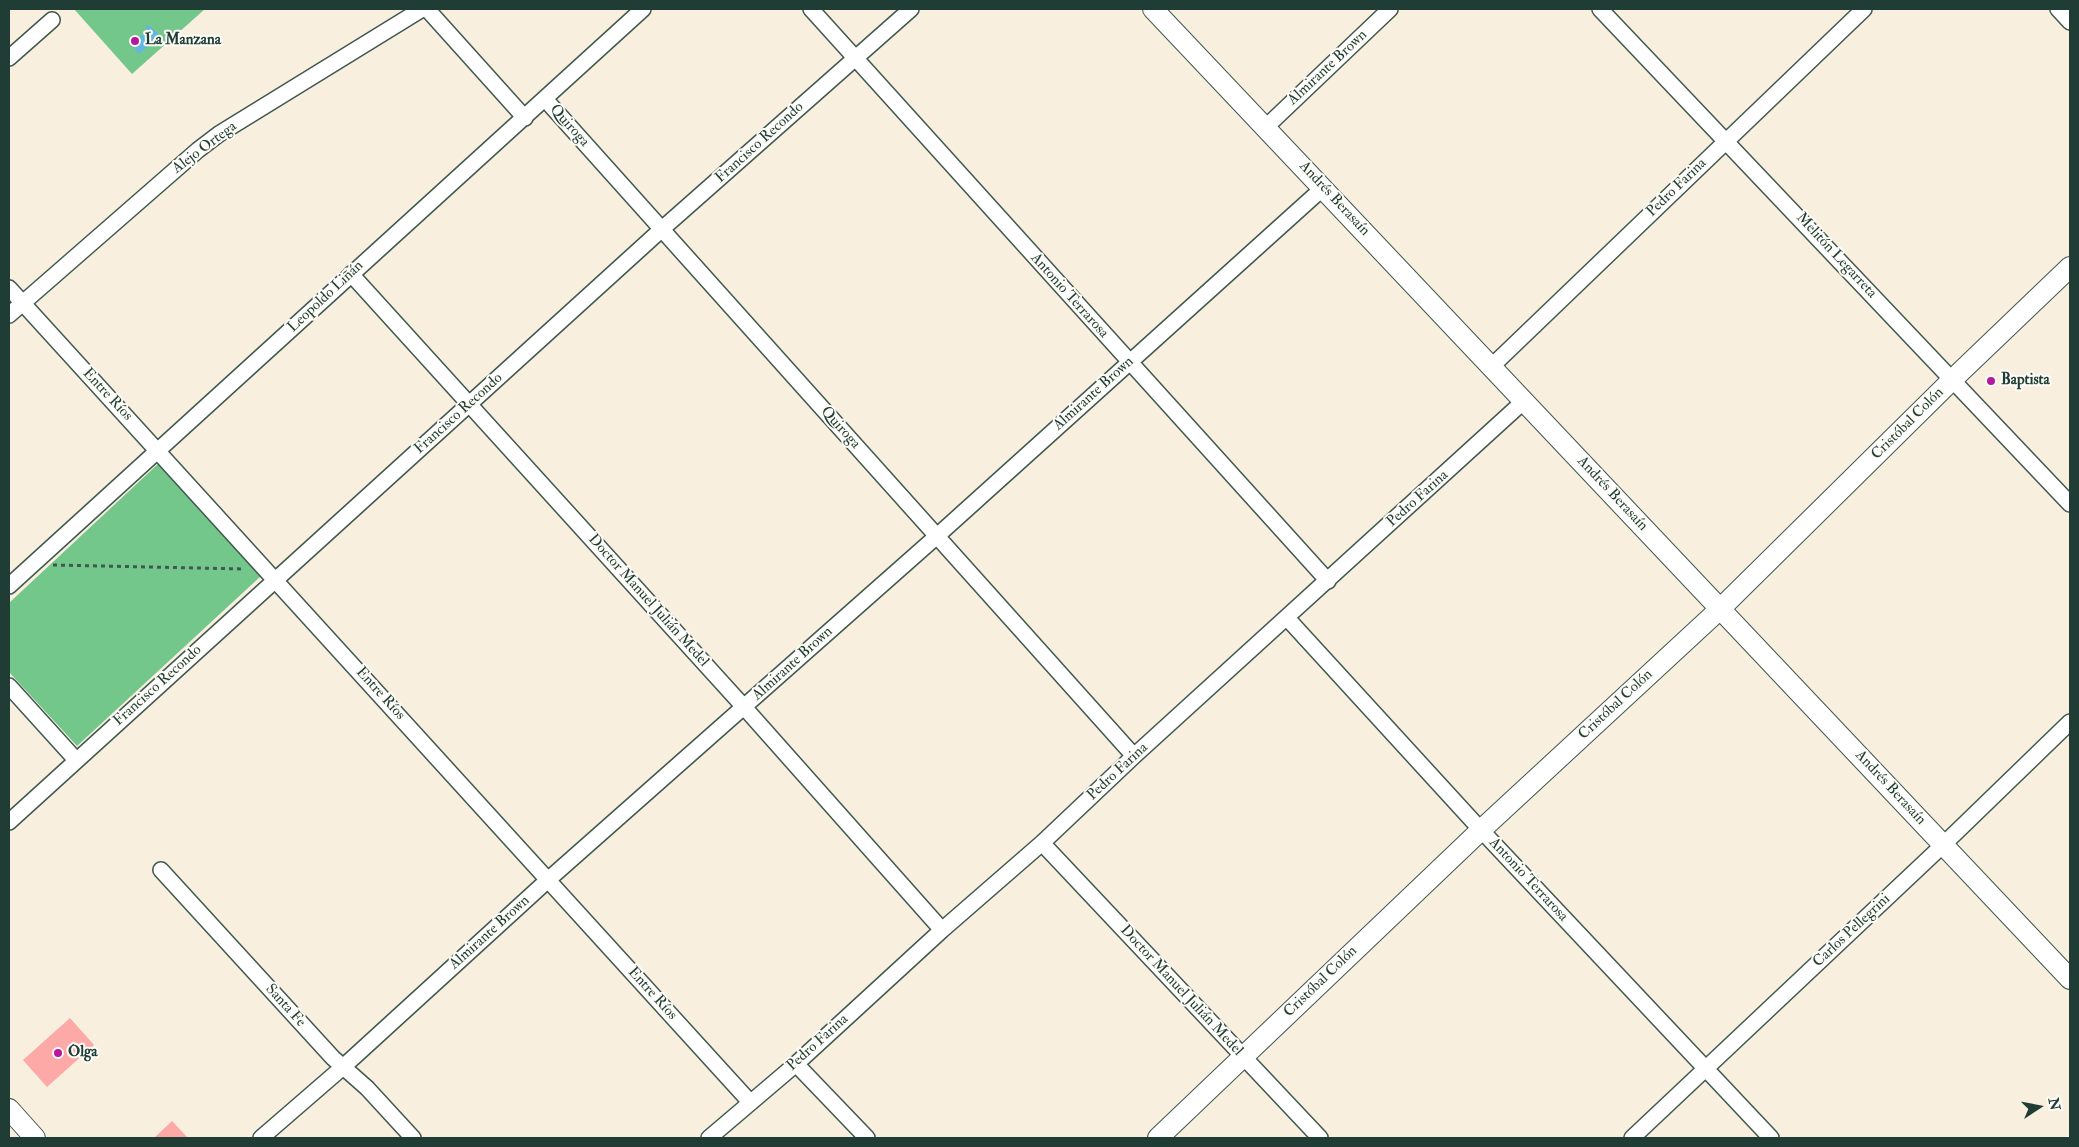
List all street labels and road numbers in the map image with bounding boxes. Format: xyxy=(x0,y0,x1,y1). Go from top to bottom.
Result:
street label: Almirante Brown xyxy=(1285,27,1371,109)
street label: Francisco Recondo xyxy=(712,99,808,187)
street label: Quiroga xyxy=(545,101,593,151)
street label: Alejo Ortega xyxy=(169,118,241,178)
street label: Pedro Farina xyxy=(1643,155,1711,221)
street label: Andrés Berasaín xyxy=(1295,158,1373,240)
street label: Melitón Legarreta xyxy=(1792,210,1880,302)
street label: Antonio Terrarosa xyxy=(1026,250,1112,342)
street label: Leopoldo Liñán xyxy=(284,257,368,337)
street label: Almirante Brown xyxy=(1050,353,1138,435)
street label: Entre Ríos xyxy=(78,365,136,425)
street label: Francisco Recondo xyxy=(411,370,507,458)
street label: Cristóbal Colón xyxy=(1868,384,1948,464)
street label: Quiroga xyxy=(816,403,864,453)
street label: Andrés Berasaín xyxy=(1573,453,1651,535)
street label: Pedro Farina xyxy=(1384,467,1452,531)
street label: Doctor Manuel Julián Medel xyxy=(584,531,712,671)
street label: Almirante Brown xyxy=(749,623,837,705)
street label: Francisco Recondo xyxy=(110,642,206,730)
street label: Entre Ríos xyxy=(351,664,409,724)
street label: Cristóbal Colón xyxy=(1575,666,1657,744)
street label: Pedro Farina xyxy=(1084,739,1152,805)
street label: Andrés Berasaín xyxy=(1851,747,1929,829)
street label: Antonio Terrarosa xyxy=(1485,834,1571,926)
street label: Carlos Pellegrini xyxy=(1810,891,1894,971)
street label: Almirante Brown xyxy=(446,892,534,974)
street label: Doctor Manuel Julián Medel xyxy=(1116,922,1246,1060)
street label: Cristóbal Colón xyxy=(1281,943,1361,1021)
street label: Entre Ríos xyxy=(623,964,681,1024)
street label: Santa Fe xyxy=(261,981,309,1031)
street label: Pedro Farina xyxy=(784,1011,852,1075)

